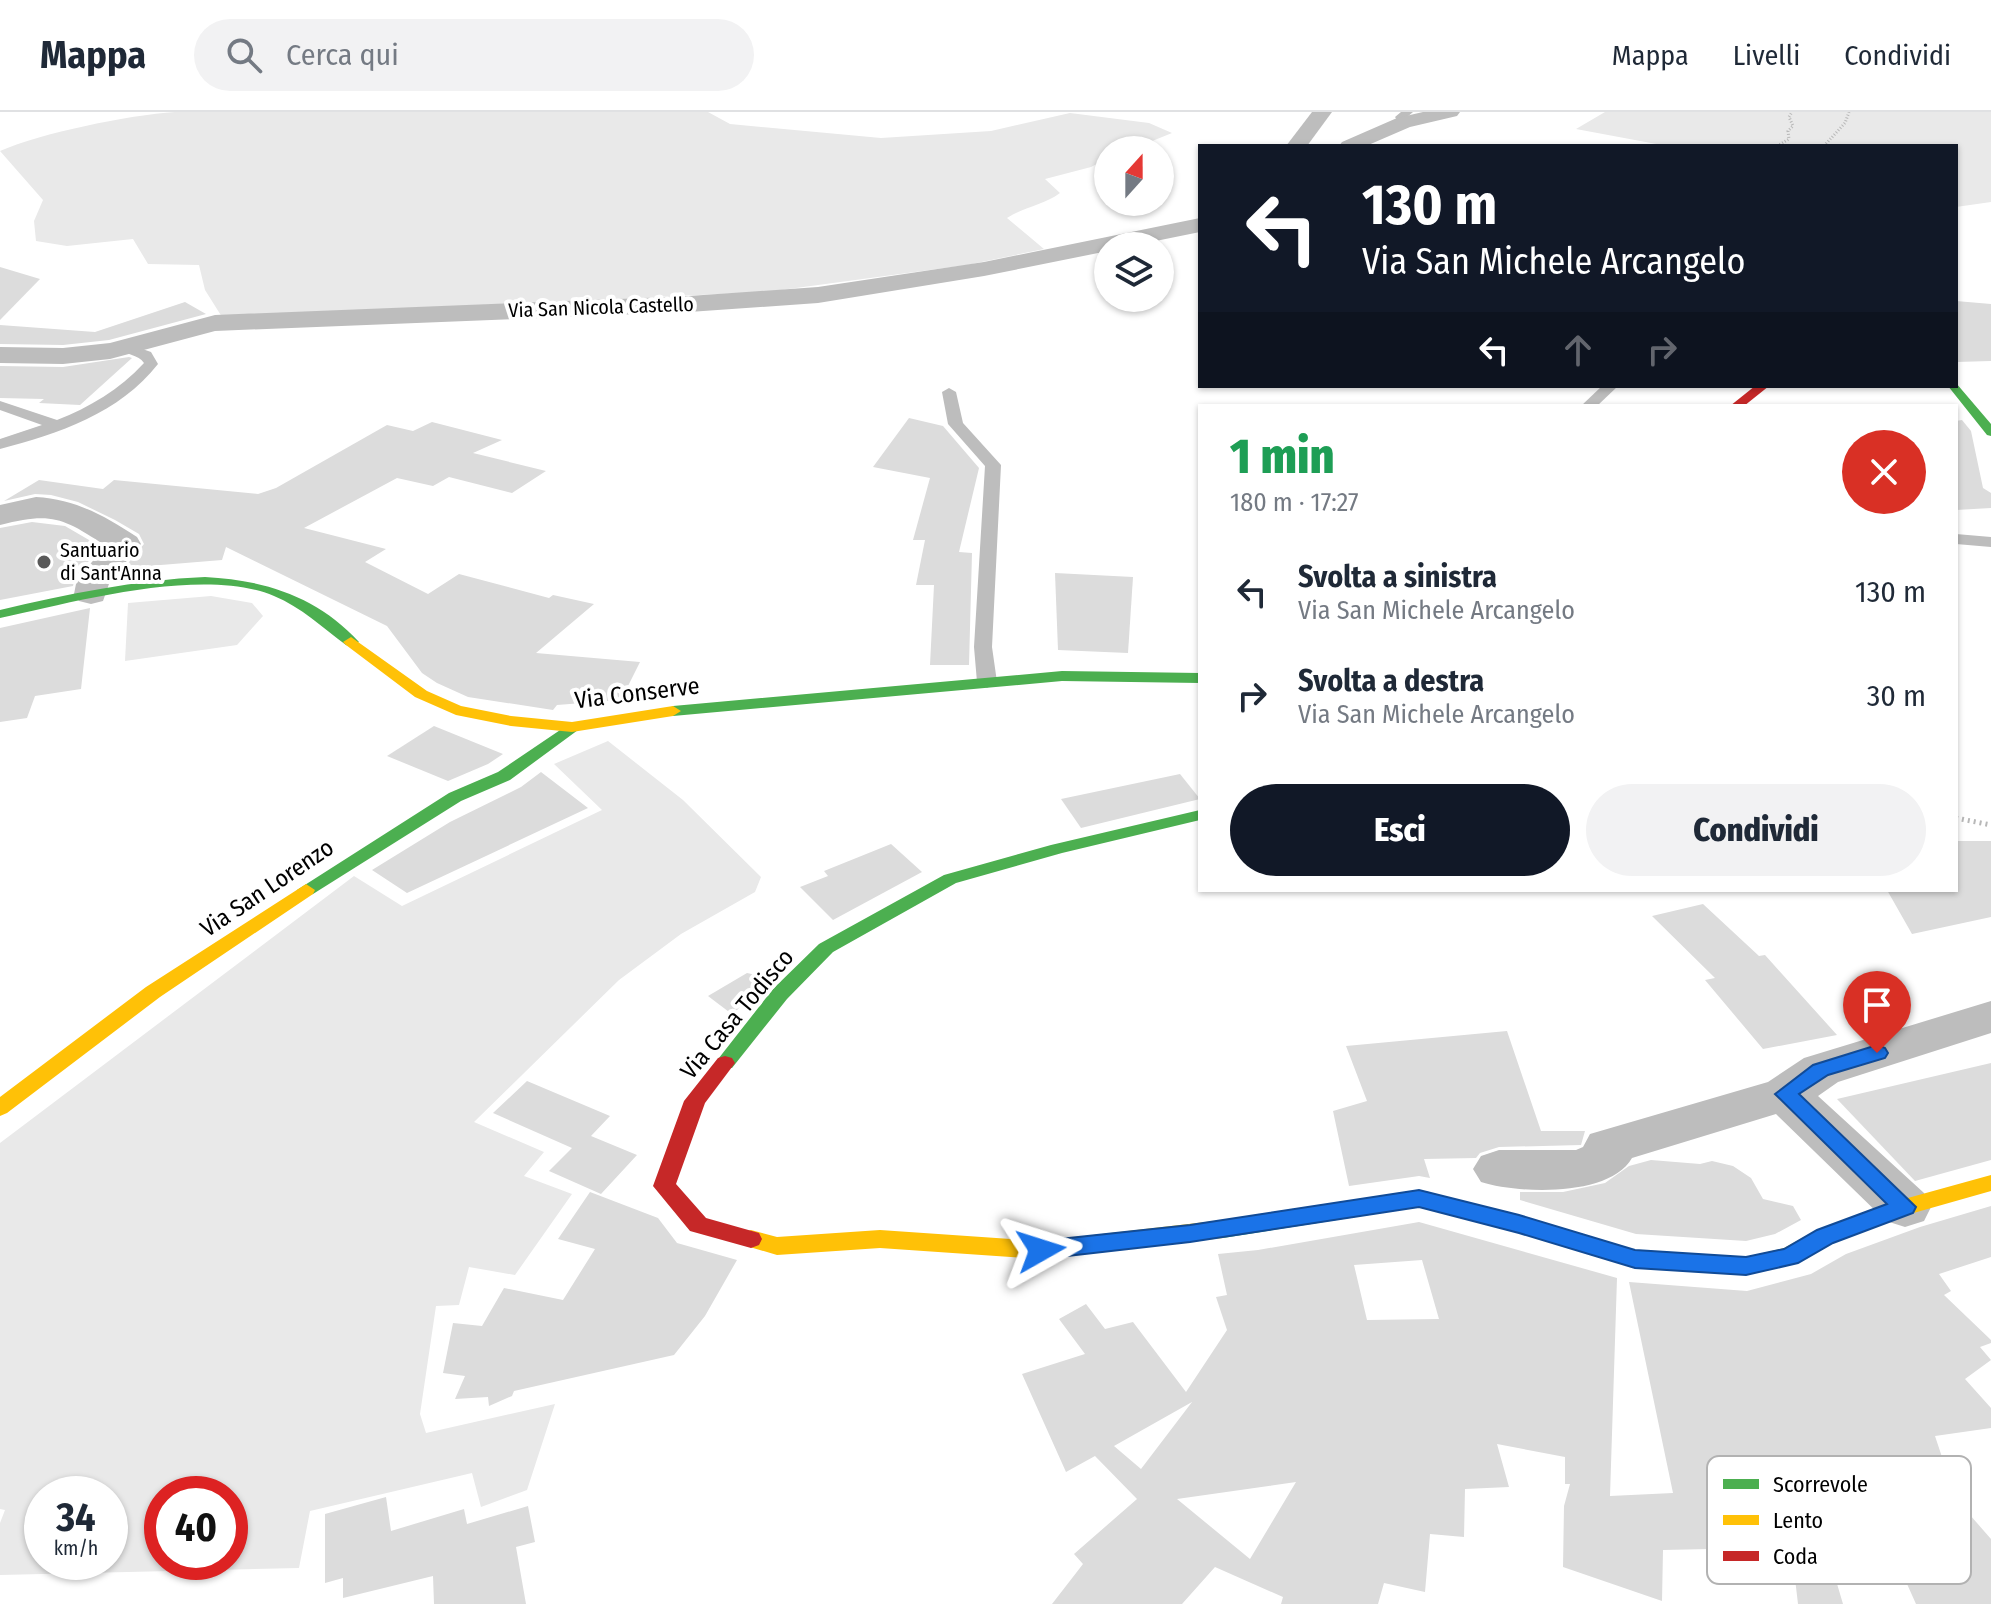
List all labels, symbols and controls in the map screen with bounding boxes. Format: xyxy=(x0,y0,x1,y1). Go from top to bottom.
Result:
search box xyxy=(194,19,754,91)
text: Mappa xyxy=(40,32,146,78)
icon: search xyxy=(222,33,266,77)
text: Cerca qui xyxy=(286,37,399,73)
text: Mappa xyxy=(1612,39,1689,72)
text: Livelli xyxy=(1733,39,1800,72)
text: Condividi xyxy=(1844,39,1951,72)
north arrow xyxy=(1094,136,1174,216)
map controls xyxy=(1094,136,1174,312)
text: 130 m xyxy=(1362,172,1497,239)
icon: left xyxy=(1230,176,1334,280)
button: layers xyxy=(1094,232,1174,312)
text: Via San Michele Arcangelo xyxy=(1362,240,1745,284)
street label: Via San Nicola Castello xyxy=(508,292,694,322)
icon: left xyxy=(1472,328,1516,372)
icon: ahead xyxy=(1556,328,1600,372)
icon: right xyxy=(1640,328,1684,372)
text: 1 min xyxy=(1230,428,1334,486)
button: close xyxy=(1842,430,1926,514)
text: 180 m · 17:27 xyxy=(1230,487,1359,518)
place label: Santuario di Sant'Anna xyxy=(60,538,162,585)
marker: Santuario di Sant'Anna xyxy=(35,553,53,571)
text: Svolta a sinistra xyxy=(1298,559,1497,595)
icon: left xyxy=(1230,570,1274,614)
text: 130 m xyxy=(1855,574,1926,610)
text: Via San Michele Arcangelo xyxy=(1298,595,1575,626)
text: Svolta a destra xyxy=(1298,663,1484,699)
street label: Via Conserve xyxy=(573,671,701,715)
icon: right xyxy=(1230,674,1274,718)
text: 30 m xyxy=(1867,678,1926,714)
text: Via San Michele Arcangelo xyxy=(1298,699,1575,730)
button: Esci xyxy=(1230,784,1570,876)
button: Condividi xyxy=(1586,784,1926,876)
street label: Via San Lorenzo xyxy=(195,833,339,943)
street label: Via Casa Todisco xyxy=(675,943,799,1085)
pin xyxy=(1843,971,1911,1053)
icon: arrive xyxy=(1855,983,1899,1027)
position arrow xyxy=(999,1208,1083,1292)
legend xyxy=(1707,1456,1971,1584)
text: Scorrevole xyxy=(1773,1471,1868,1498)
speed limit sign: 40 xyxy=(144,1476,248,1580)
text: 34 xyxy=(56,1494,96,1542)
text: Lento xyxy=(1773,1507,1823,1534)
text: km/h xyxy=(54,1536,98,1560)
text: Coda xyxy=(1773,1543,1818,1570)

